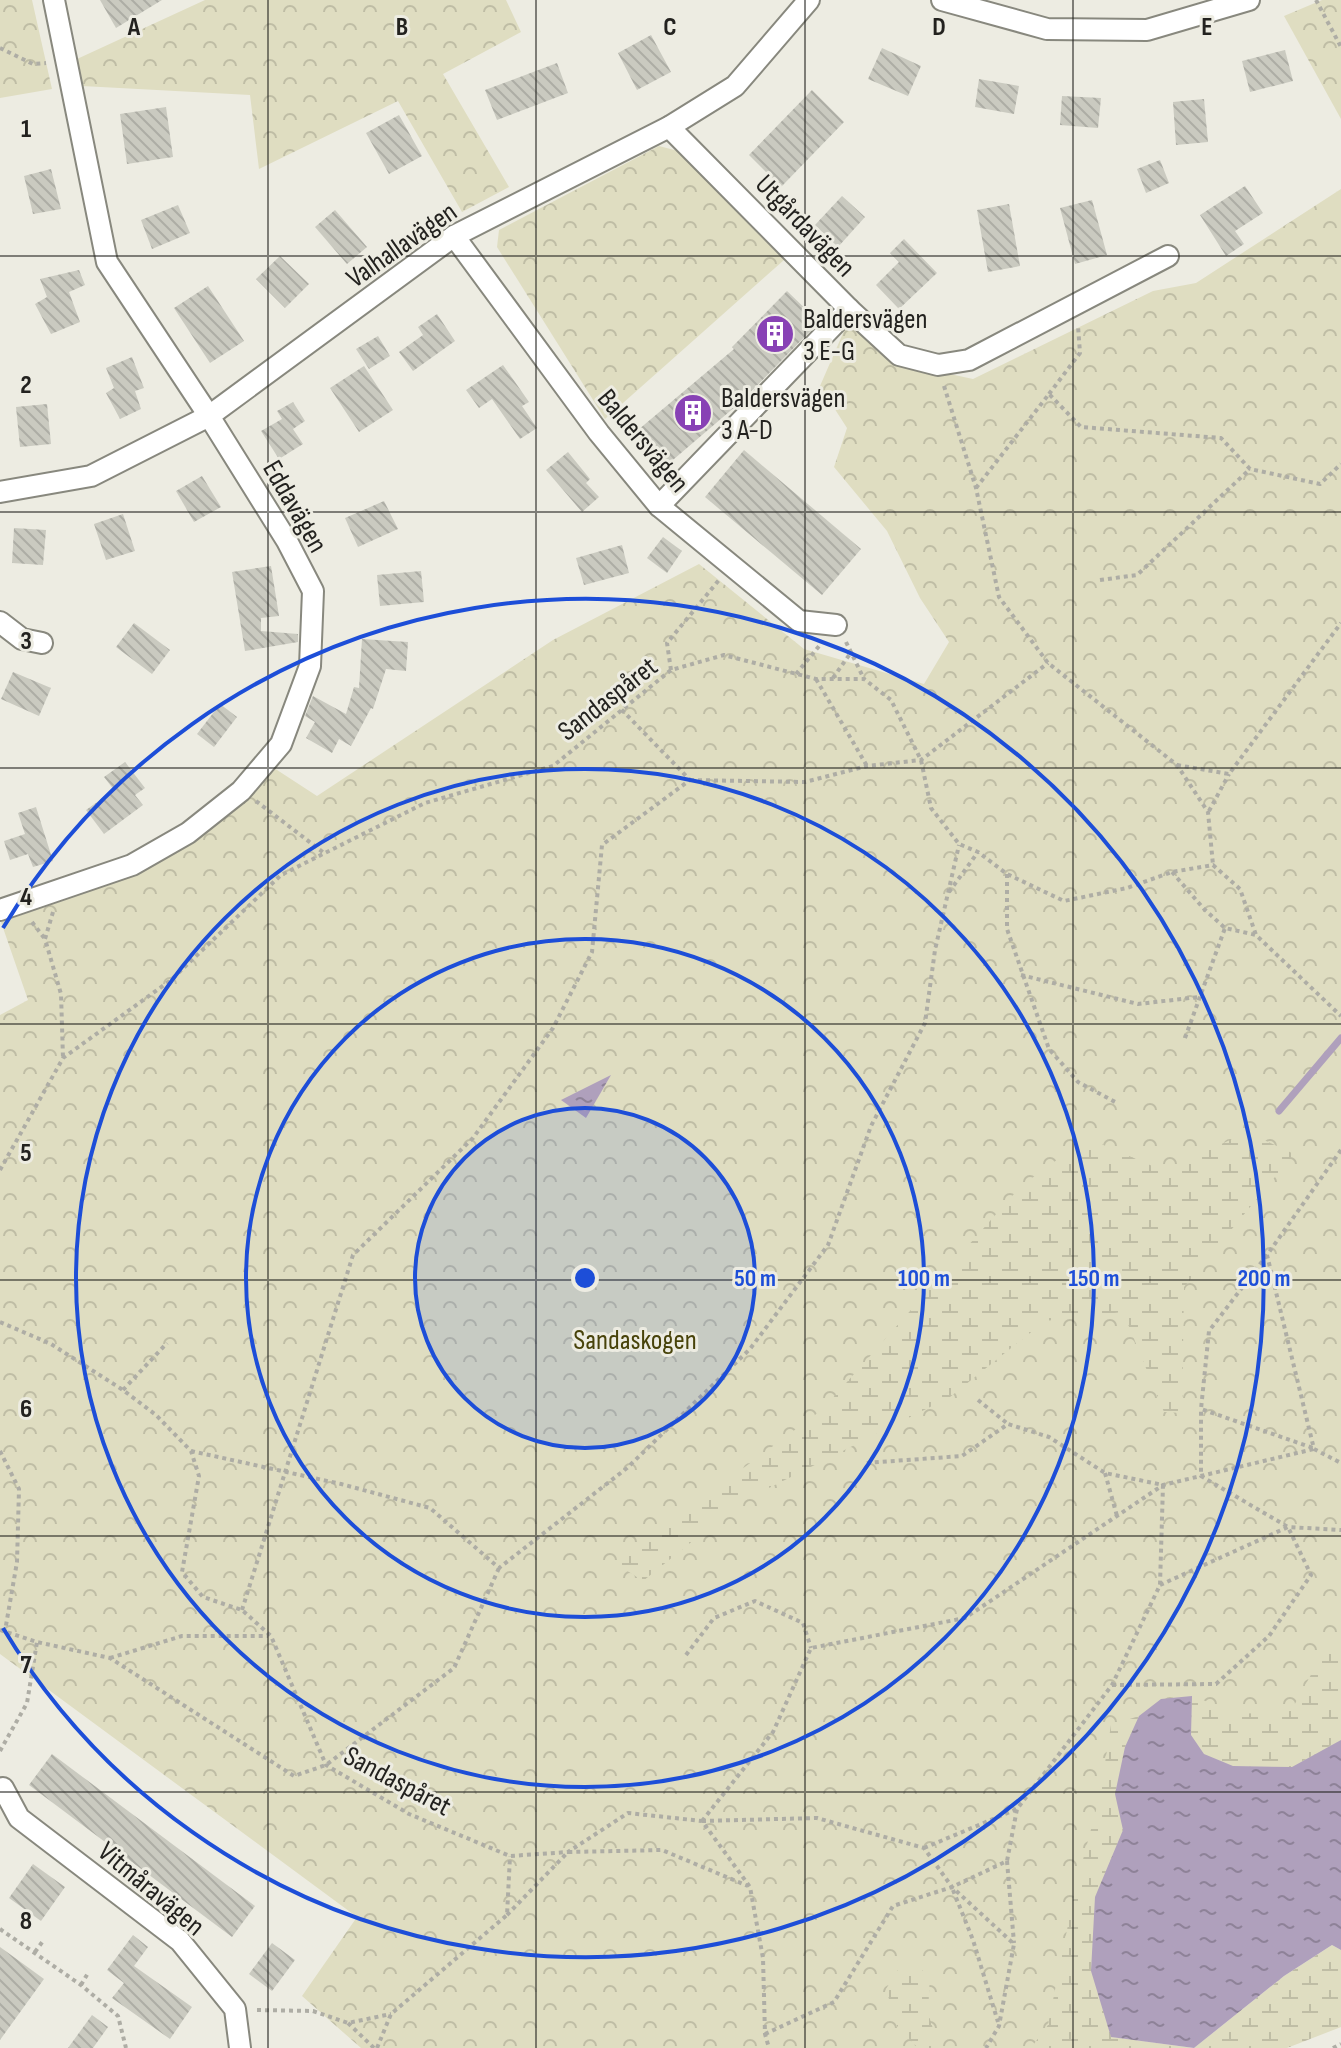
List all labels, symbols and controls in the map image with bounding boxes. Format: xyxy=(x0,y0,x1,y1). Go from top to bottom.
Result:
text: A xyxy=(127,12,141,43)
text: B xyxy=(396,12,408,43)
text: C xyxy=(663,12,677,43)
text: D xyxy=(932,12,946,43)
text: E xyxy=(1201,12,1213,43)
text: 1 xyxy=(21,114,31,145)
street label: Utgårdavägen xyxy=(748,168,862,284)
street label: Valhallavägen xyxy=(340,195,463,295)
place label: Baldersvägen 3 E-G xyxy=(803,303,928,368)
building icon: Baldersvägen 3 E-G xyxy=(754,313,796,355)
text: 2 xyxy=(20,370,32,401)
place label: Baldersvägen 3 A-D xyxy=(721,382,846,447)
street label: Baldersvägen xyxy=(590,383,696,499)
building icon: Baldersvägen 3 A-D xyxy=(672,392,714,434)
street label: Eddavägen xyxy=(255,455,334,559)
text: 3 xyxy=(20,626,32,657)
street label: Sandaspåret xyxy=(552,650,664,748)
text: 4 xyxy=(20,882,32,913)
text: 5 xyxy=(20,1138,32,1169)
centre of rings xyxy=(571,1264,599,1292)
text: 50 m xyxy=(734,1264,776,1293)
text: 100 m xyxy=(898,1264,950,1293)
text: 150 m xyxy=(1068,1264,1120,1293)
text: 200 m xyxy=(1237,1264,1291,1293)
park label: Sandaskogen xyxy=(573,1324,697,1357)
text: 6 xyxy=(20,1394,32,1425)
text: 7 xyxy=(20,1650,32,1681)
street label: Sandaspåret xyxy=(338,1739,457,1823)
street label: Vitmåravägen xyxy=(91,1835,211,1943)
text: 8 xyxy=(20,1906,32,1937)

